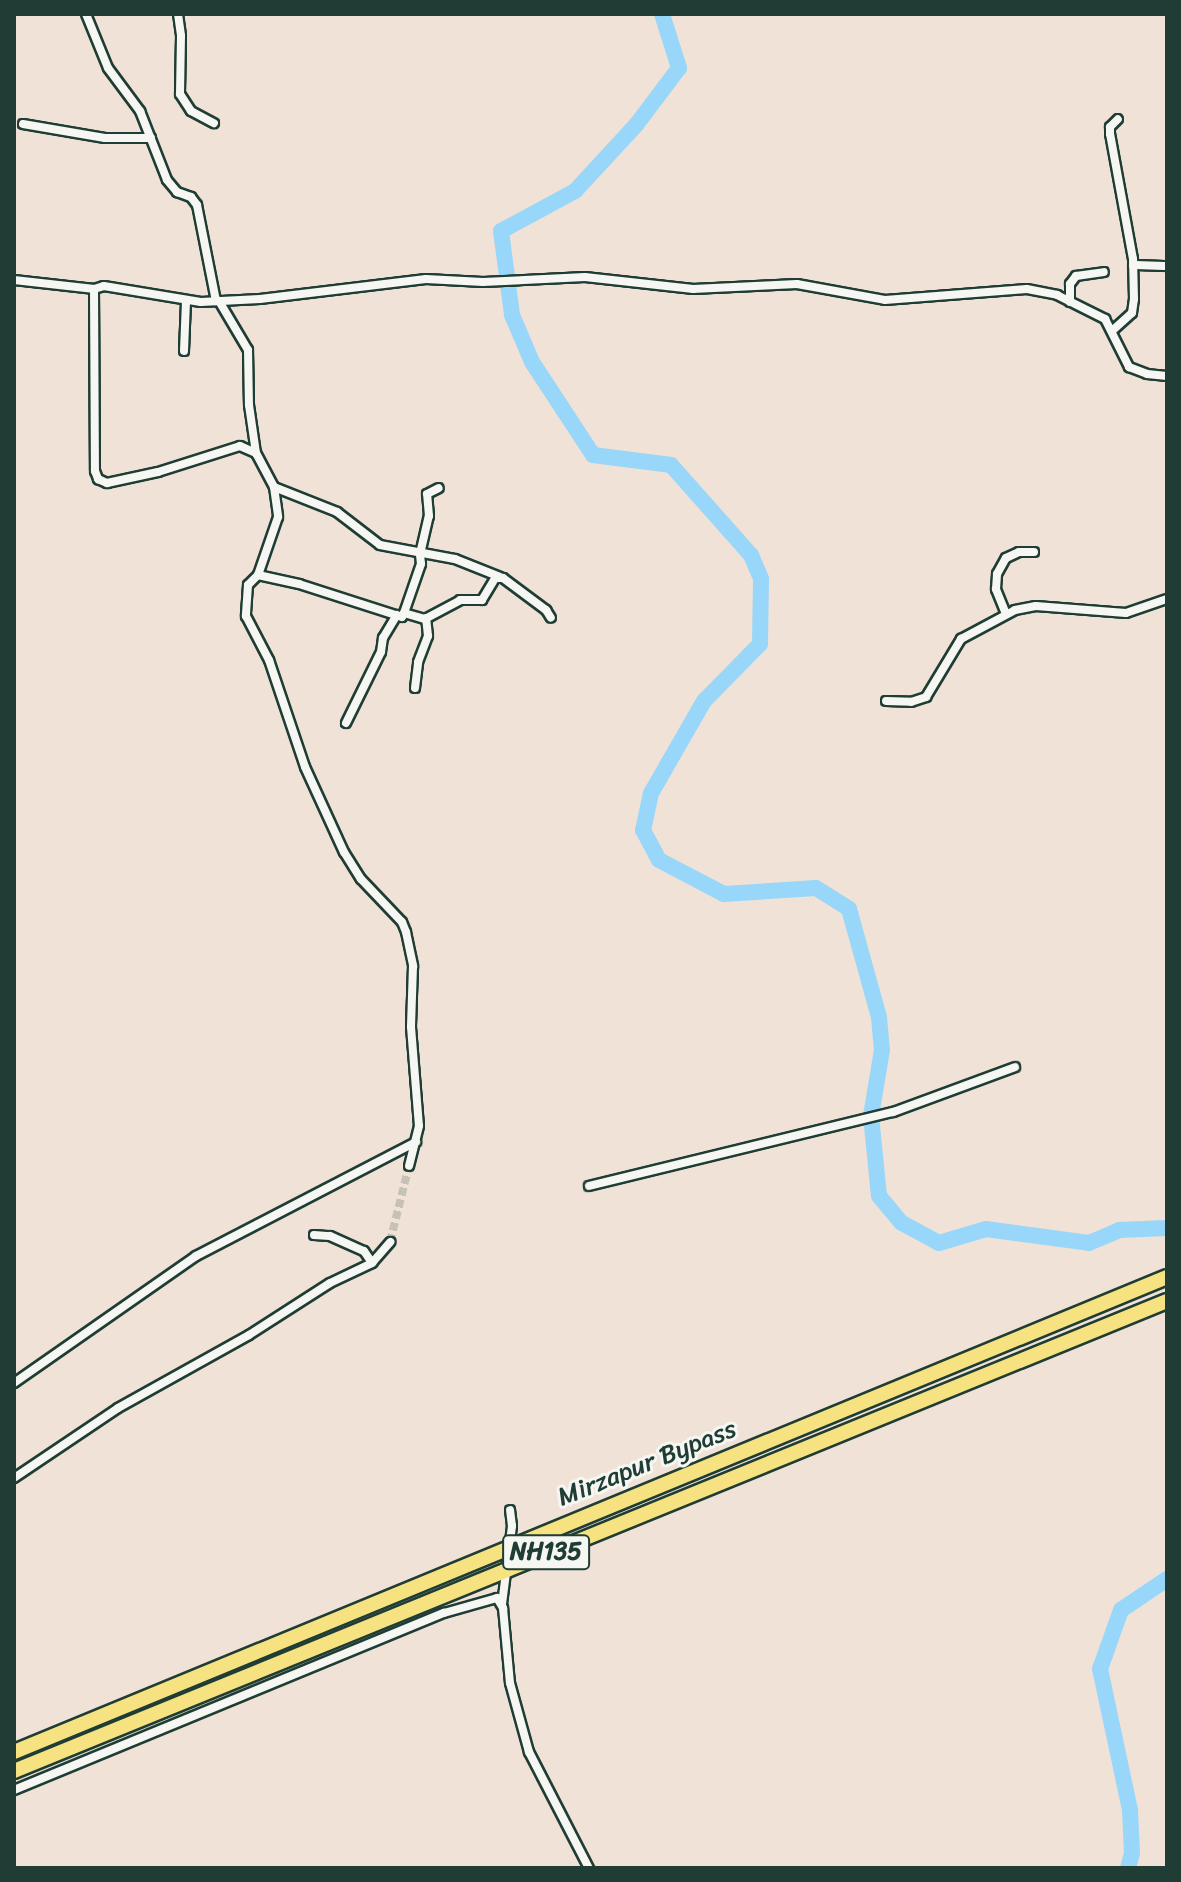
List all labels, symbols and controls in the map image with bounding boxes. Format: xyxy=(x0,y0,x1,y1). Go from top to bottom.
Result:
street label: Mirzapur Bypass xyxy=(554,1413,740,1513)
road number: NH135 xyxy=(502,1532,590,1572)

